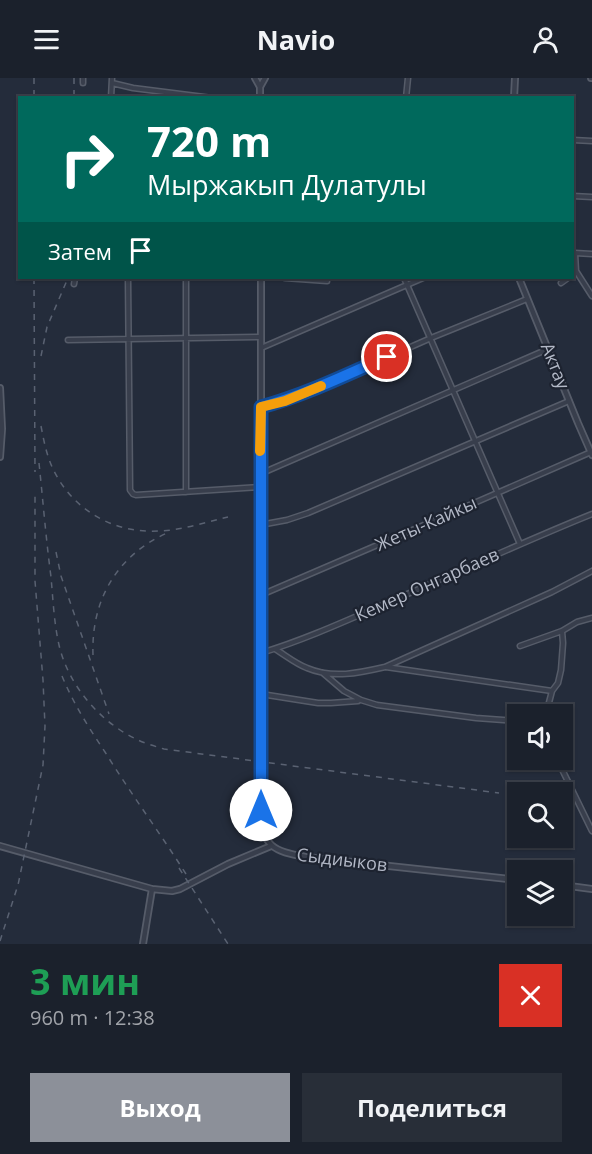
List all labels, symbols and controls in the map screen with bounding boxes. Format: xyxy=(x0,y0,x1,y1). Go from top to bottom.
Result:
text: Navio xyxy=(257,21,335,58)
icon: menu xyxy=(30,23,63,56)
icon: person xyxy=(529,23,562,56)
text: 720 m xyxy=(147,112,271,169)
icon: right xyxy=(48,120,126,198)
text: Мыржакып Дулатулы xyxy=(147,166,427,203)
icon: arrive xyxy=(124,234,157,267)
text: Затем xyxy=(48,236,112,266)
pin xyxy=(361,331,412,382)
street label: Актау xyxy=(536,339,576,393)
icon: arrive xyxy=(370,340,403,373)
street label: Жеты-Кайкы xyxy=(371,490,480,556)
street label: Кемер Онгарбаев xyxy=(351,542,502,627)
map controls xyxy=(507,704,573,926)
button: sound xyxy=(507,704,573,770)
position arrow xyxy=(229,778,293,842)
button: search xyxy=(507,782,573,848)
street label: Сыдиыков xyxy=(295,842,389,876)
button: layers xyxy=(507,860,573,926)
text: 3 мин xyxy=(30,957,140,1006)
button: close xyxy=(499,964,562,1027)
text: 960 m · 12:38 xyxy=(30,1004,155,1031)
button: Выход xyxy=(30,1073,290,1142)
button: Поделиться xyxy=(302,1073,562,1142)

